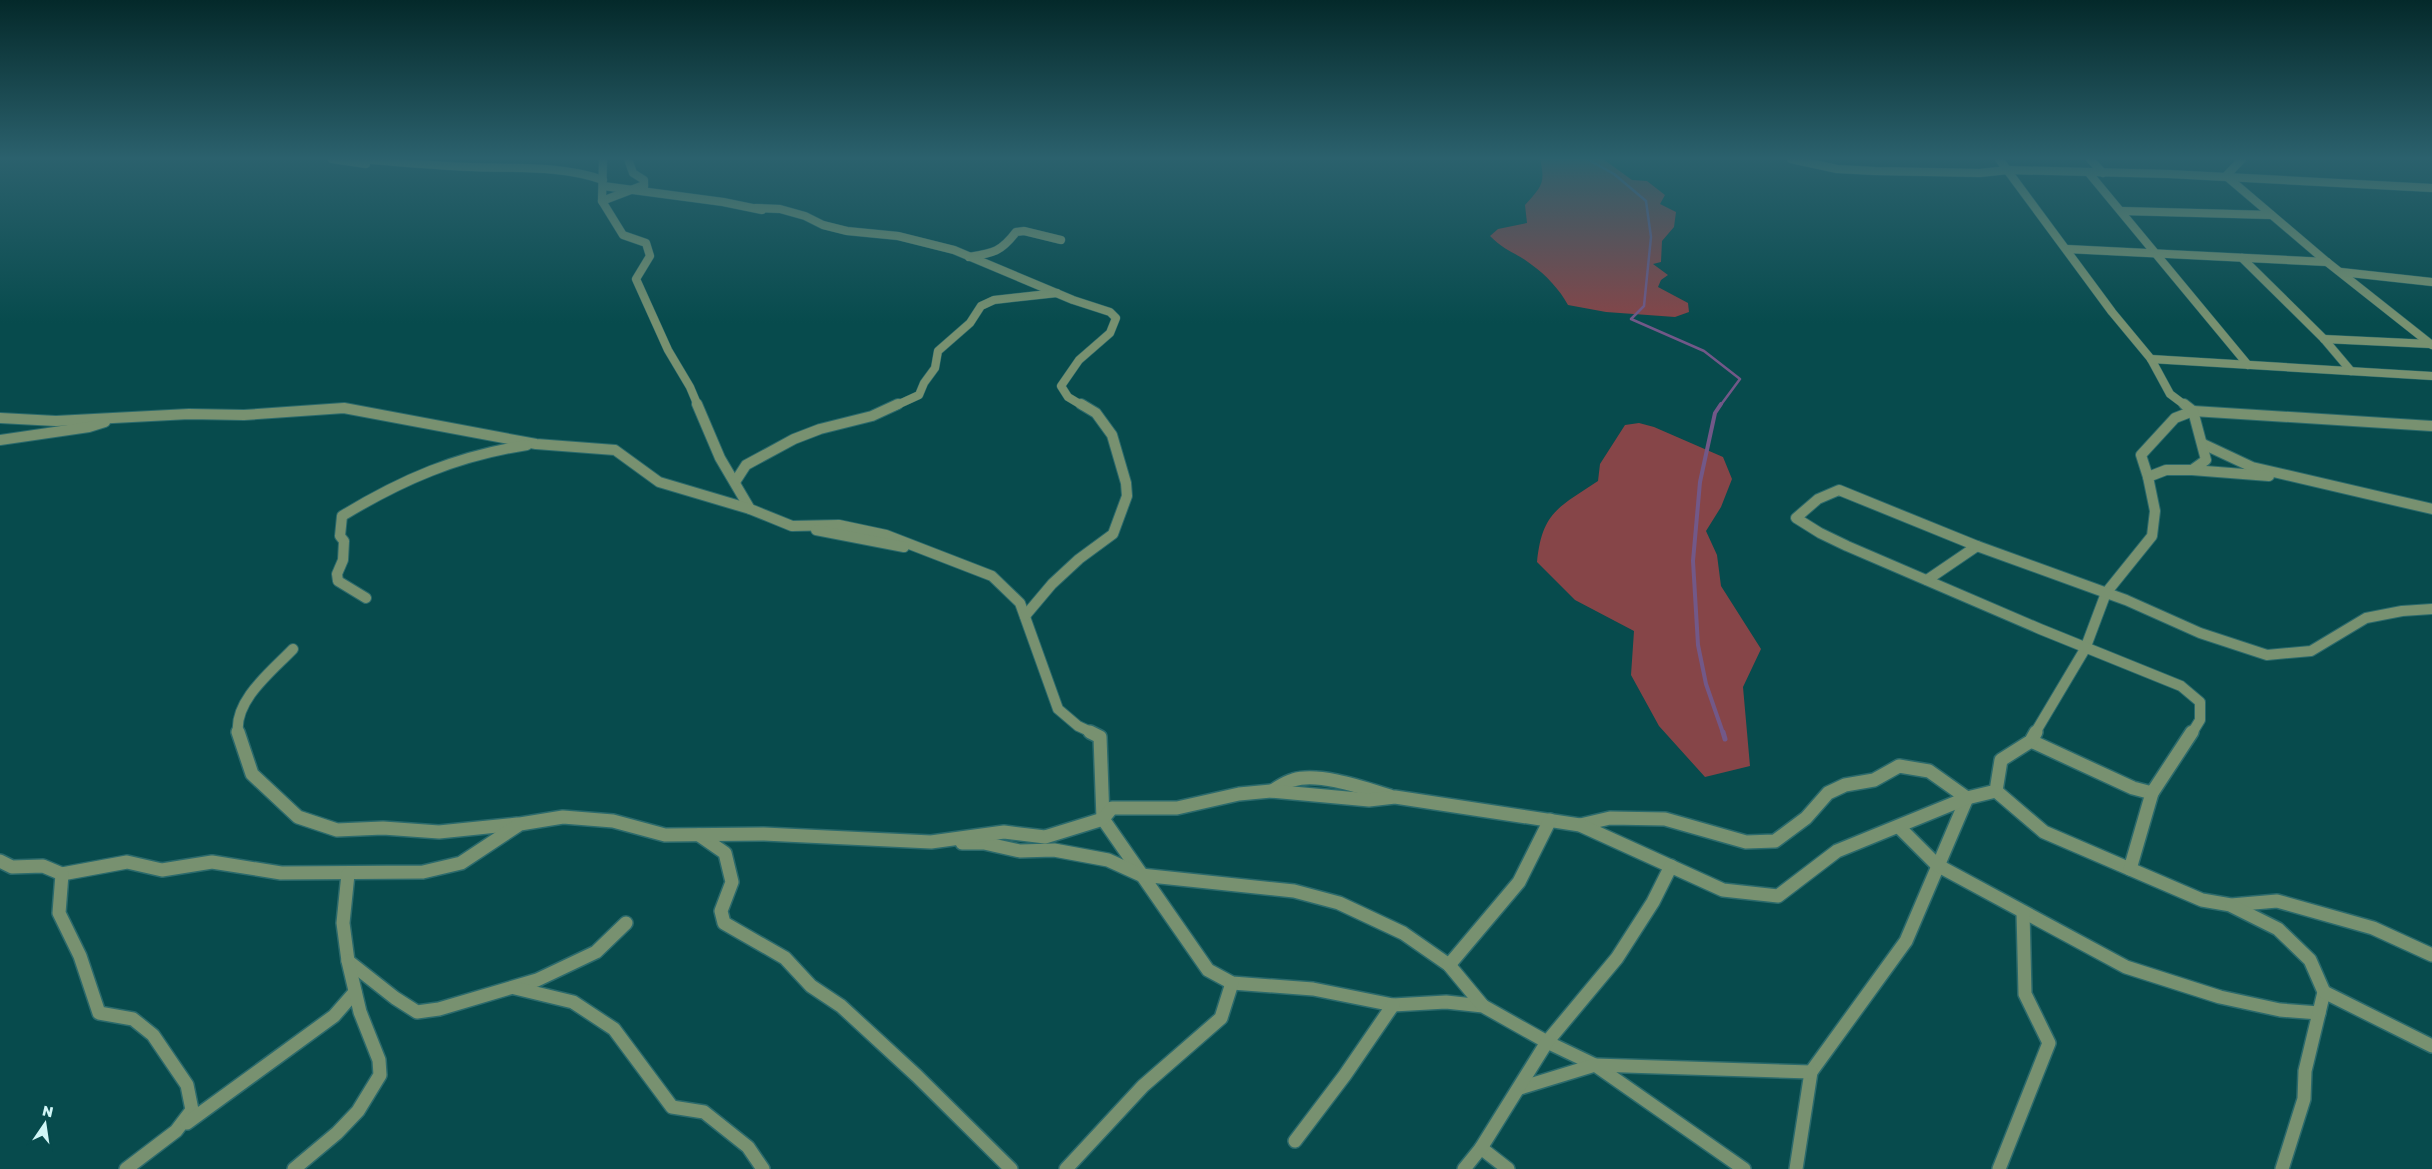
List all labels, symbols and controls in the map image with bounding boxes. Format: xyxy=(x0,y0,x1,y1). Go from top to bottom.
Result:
north arrow xyxy=(20,1099,70,1149)
text: N xyxy=(41,1101,55,1120)

